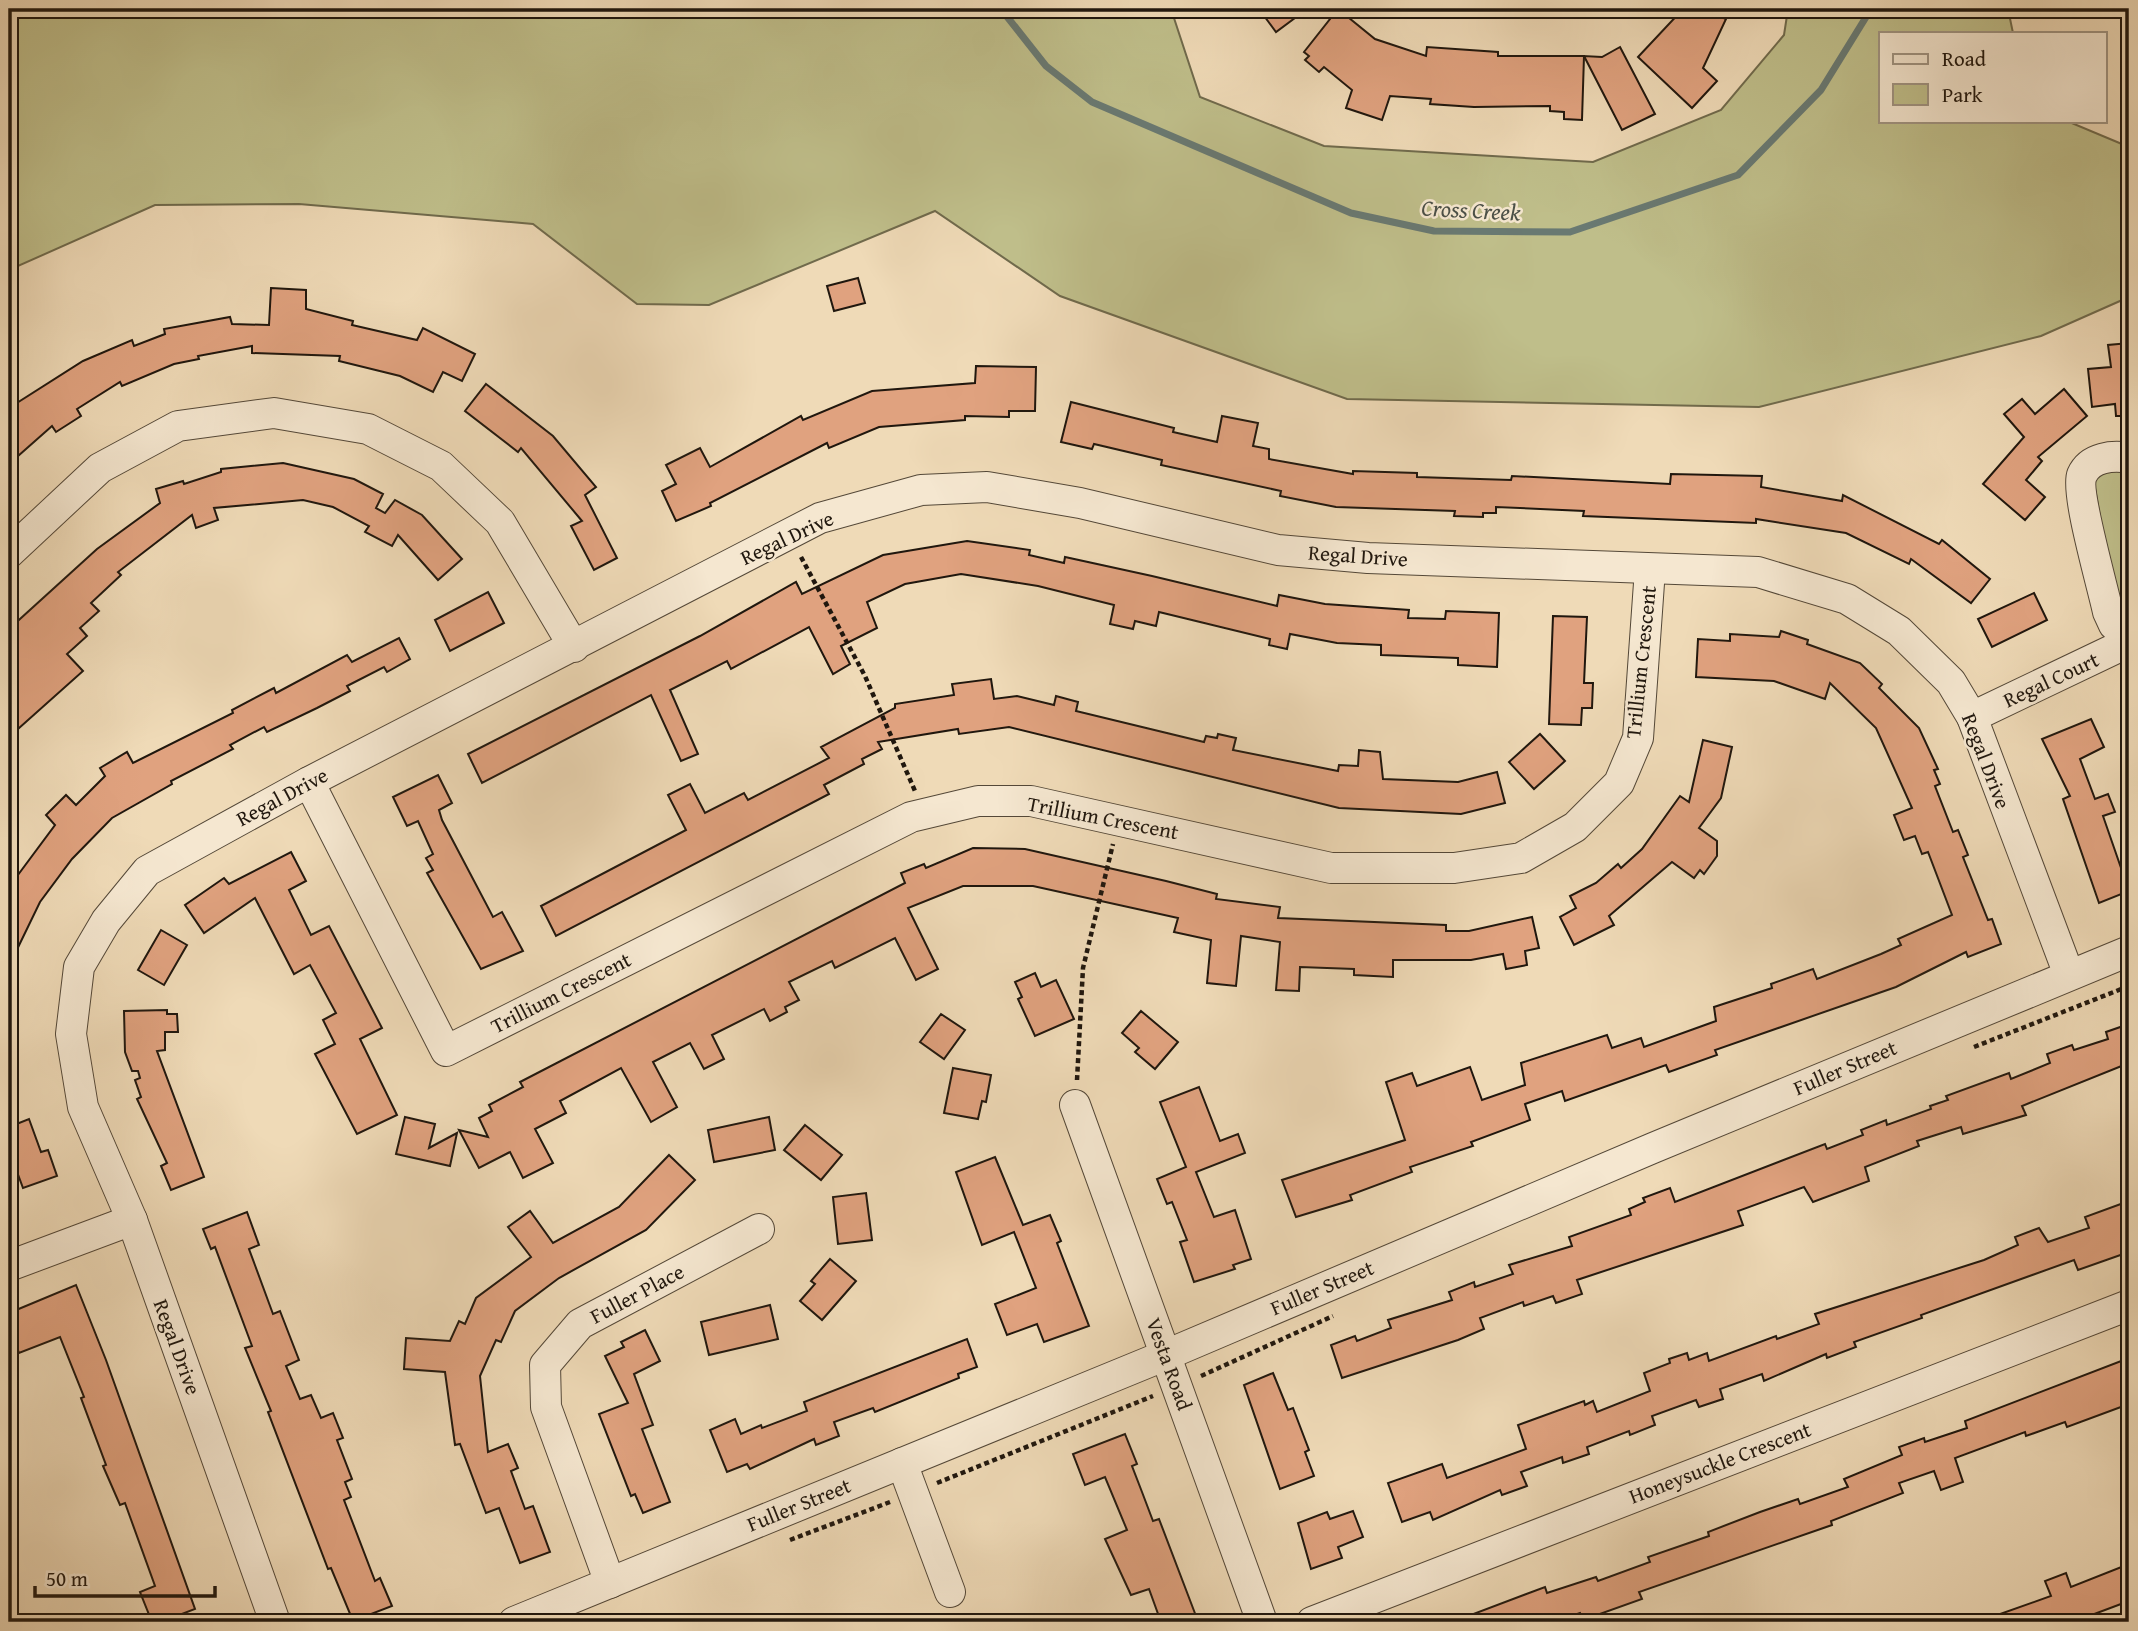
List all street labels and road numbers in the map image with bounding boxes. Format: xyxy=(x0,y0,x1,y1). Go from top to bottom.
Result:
street label: Regal Drive xyxy=(735,502,839,573)
street label: Regal Drive xyxy=(1307,537,1409,574)
street label: Trillium Crescent xyxy=(1617,583,1664,740)
street label: Regal Court xyxy=(1998,644,2104,715)
street label: Regal Drive xyxy=(1954,709,2019,813)
street label: Regal Drive xyxy=(230,759,333,834)
street label: Trillium Crescent xyxy=(1025,788,1182,847)
street label: Trillium Crescent xyxy=(485,944,637,1041)
street label: Fuller Street xyxy=(1788,1032,1902,1103)
street label: Fuller Street xyxy=(1265,1252,1379,1323)
street label: Fuller Place xyxy=(584,1256,690,1331)
street label: Regal Drive xyxy=(146,1295,209,1399)
street label: Vesta Road xyxy=(1138,1313,1201,1415)
street label: Honeysuckle Crescent xyxy=(1624,1413,1816,1512)
street label: Fuller Street xyxy=(742,1469,856,1539)

